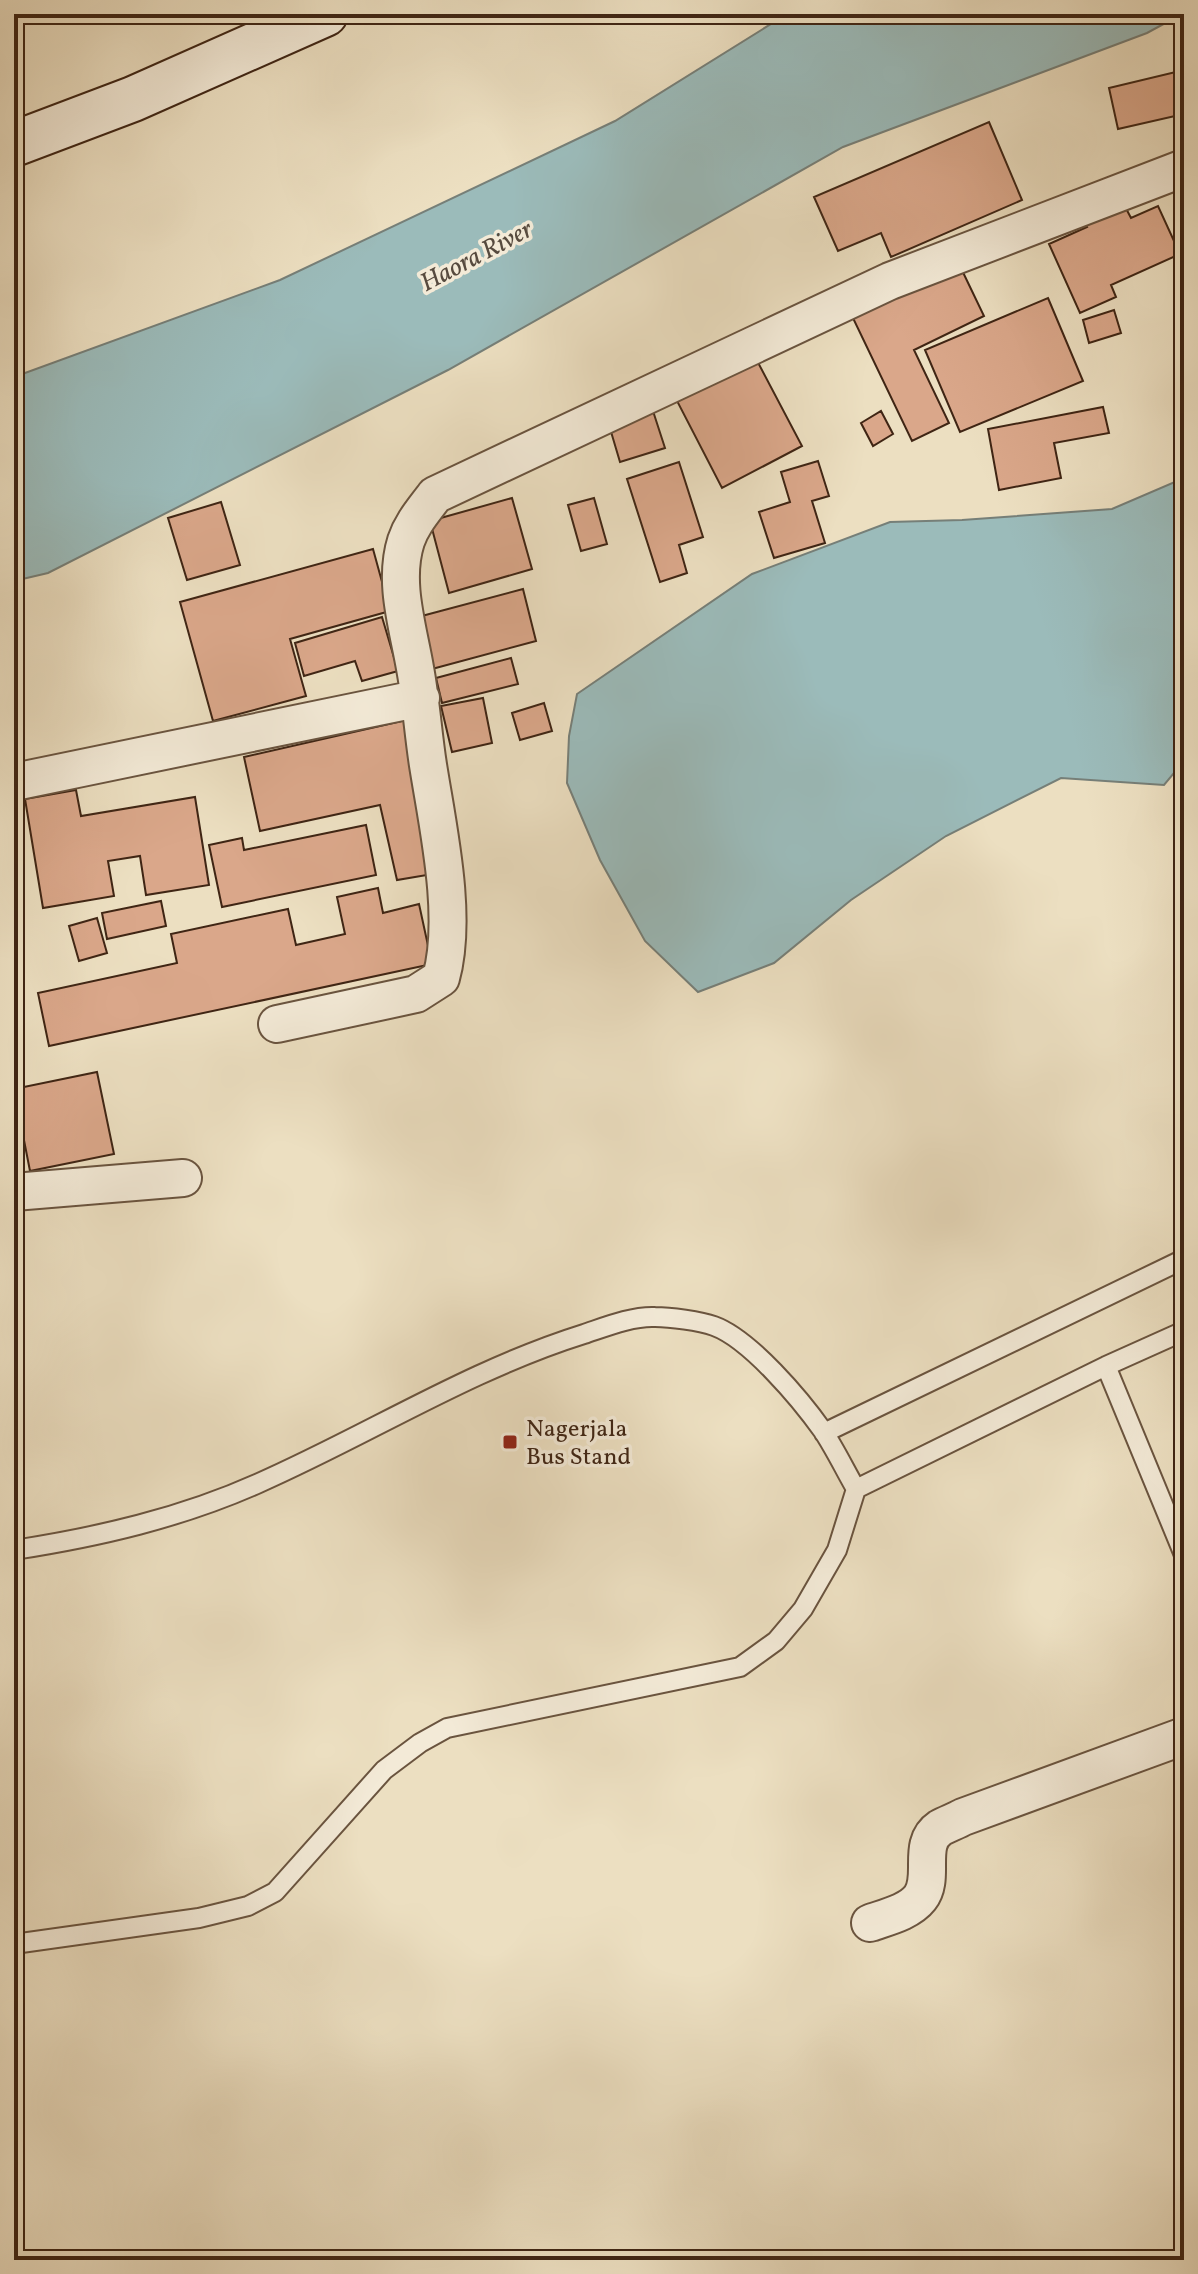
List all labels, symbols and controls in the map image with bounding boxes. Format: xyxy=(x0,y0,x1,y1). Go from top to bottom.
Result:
water label: Haora River xyxy=(414,212,540,302)
place label: Nagerjala Bus Stand xyxy=(526,1413,631,1475)
marker: Nagerjala Bus Stand xyxy=(501,1433,519,1451)

